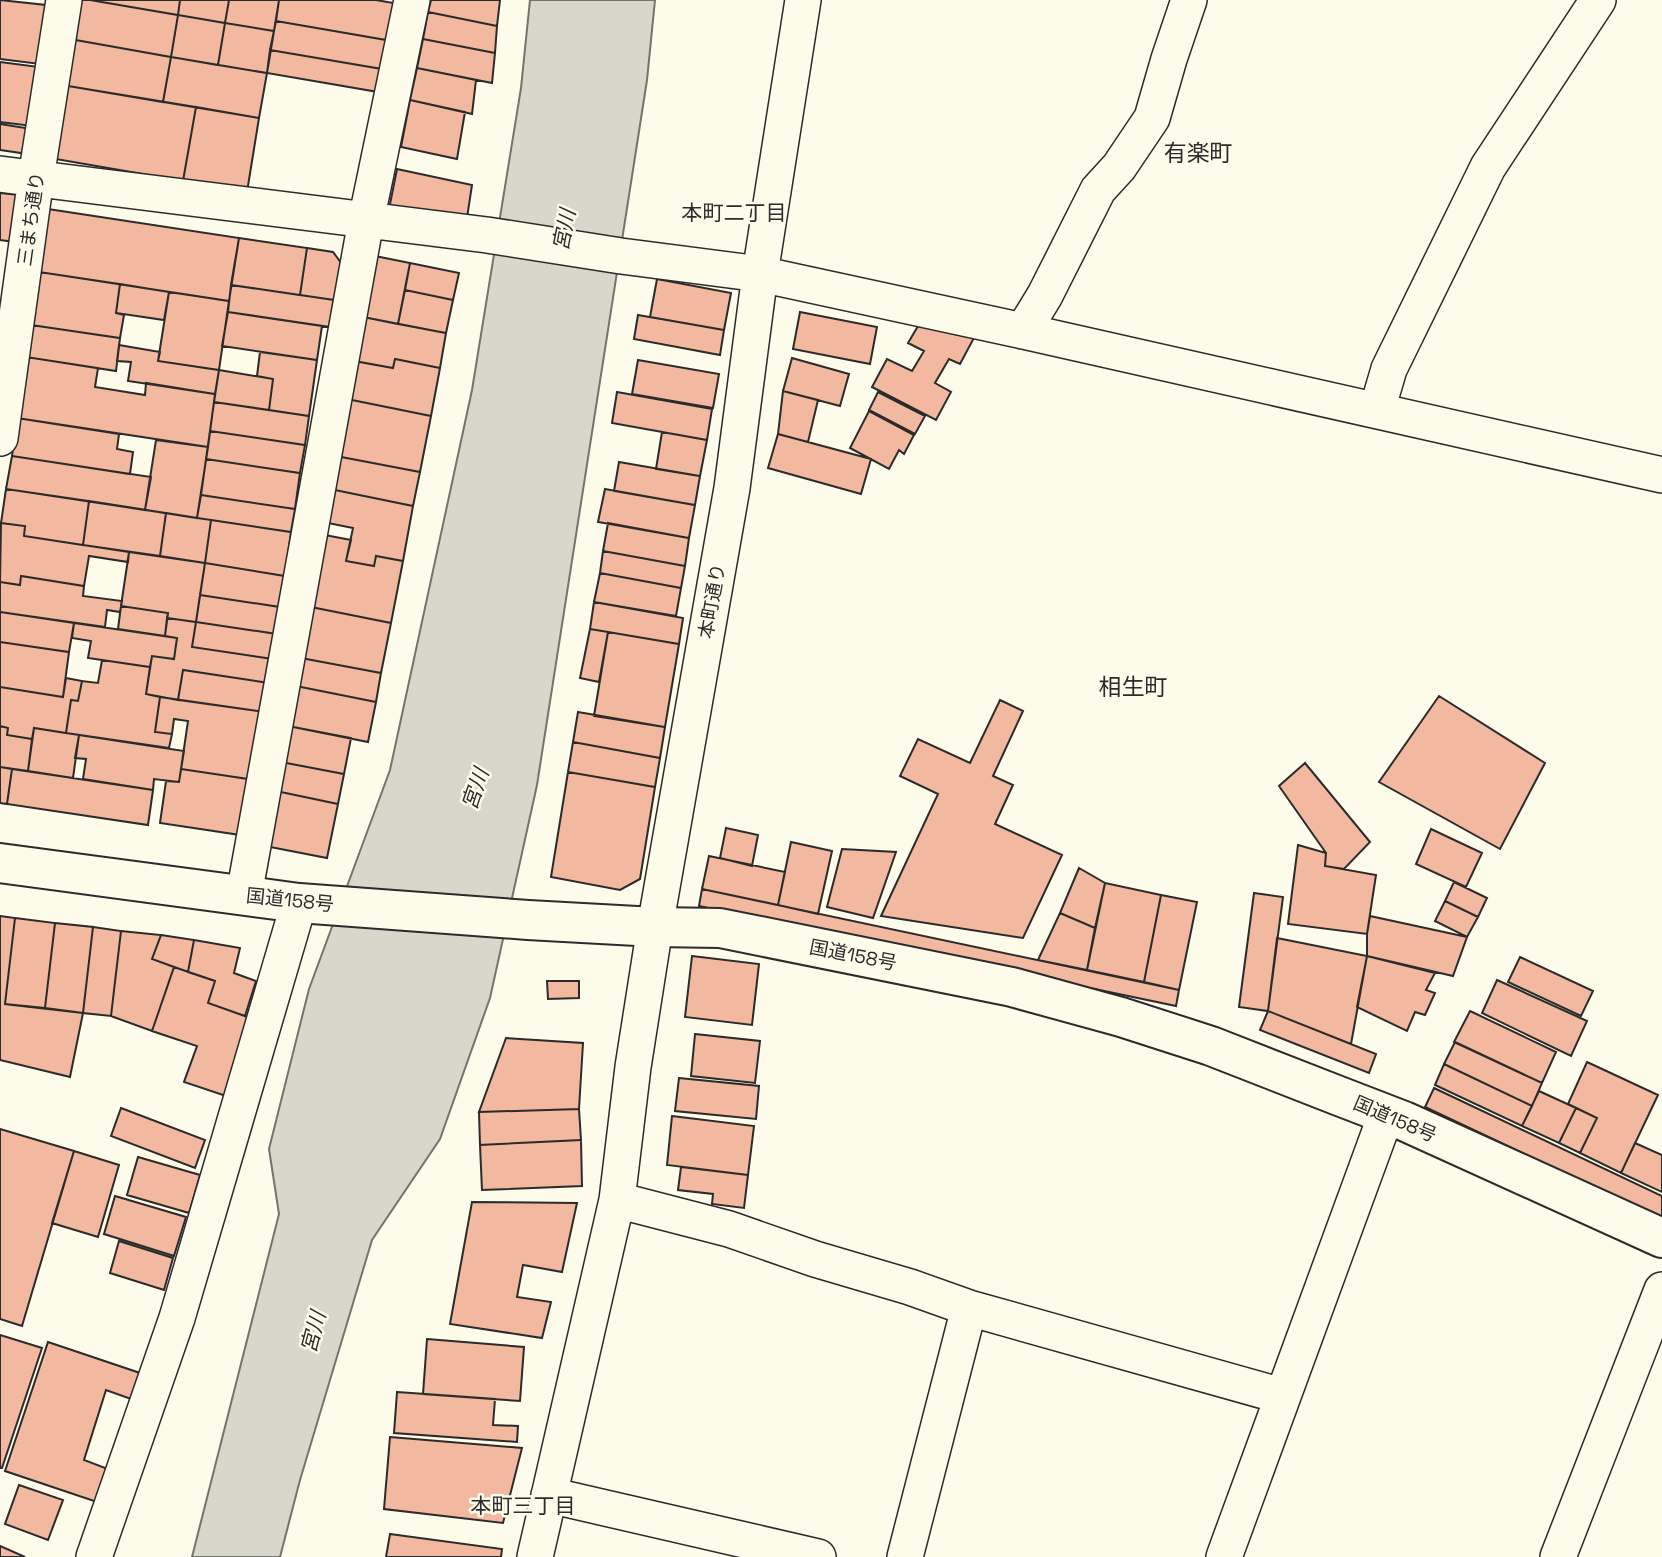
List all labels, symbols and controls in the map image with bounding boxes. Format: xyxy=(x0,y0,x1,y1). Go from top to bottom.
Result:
district label: 有楽町 xyxy=(1164,138,1233,168)
street label: 三まち通り xyxy=(12,170,50,268)
district label: 本町二丁目 xyxy=(682,199,787,226)
water label: 宮川 xyxy=(547,205,582,253)
street label: 本町通り xyxy=(693,561,731,641)
district label: 相生町 xyxy=(1099,672,1168,702)
water label: 宮川 xyxy=(455,763,495,813)
street label: 国道158号 xyxy=(245,883,335,917)
street label: 国道158号 xyxy=(807,934,899,976)
street label: 国道158号 xyxy=(1350,1090,1440,1148)
water label: 宮川 xyxy=(295,1306,332,1356)
district label: 本町三丁目 xyxy=(471,1492,576,1519)

